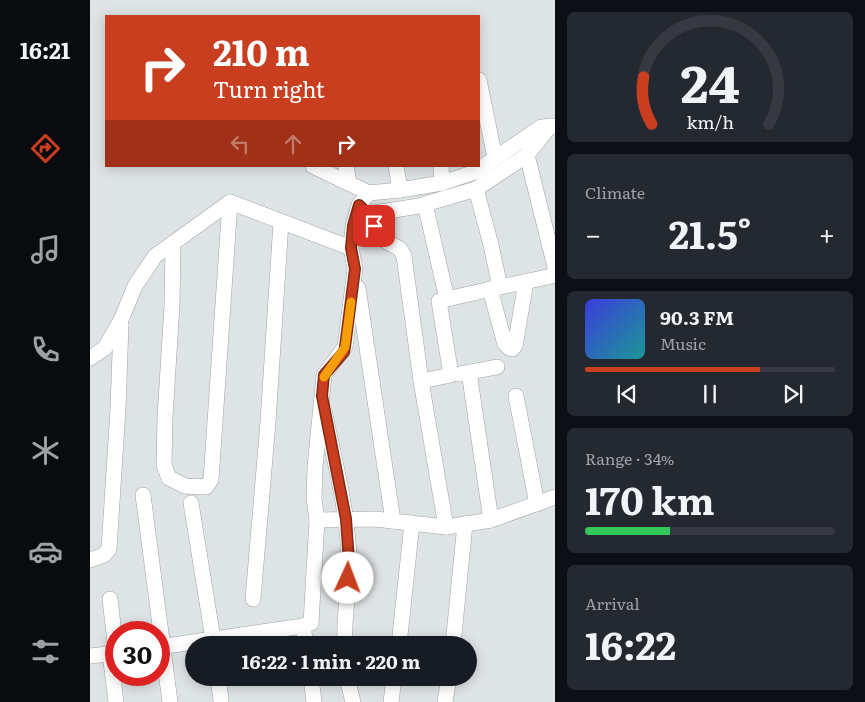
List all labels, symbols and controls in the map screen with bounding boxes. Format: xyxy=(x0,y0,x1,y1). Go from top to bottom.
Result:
text: 210 m xyxy=(213,25,310,77)
text: 16:21 xyxy=(20,33,70,66)
icon: right xyxy=(130,35,195,100)
text: 24 xyxy=(680,42,740,119)
text: Turn right xyxy=(213,72,325,105)
text: km/h xyxy=(686,108,734,135)
icon: left xyxy=(226,130,254,158)
icon: ahead xyxy=(279,130,307,158)
icon: right xyxy=(332,130,360,158)
icon: directions xyxy=(28,131,63,166)
text: Climate xyxy=(585,180,645,204)
text: 21.5° xyxy=(669,204,751,261)
pin xyxy=(353,205,395,247)
icon: arrive xyxy=(360,212,388,240)
text: − xyxy=(585,212,601,254)
text: + xyxy=(819,212,835,254)
icon: music xyxy=(28,232,63,267)
text: 90.3 FM xyxy=(660,303,734,331)
text: Music xyxy=(660,331,706,355)
icon: phone xyxy=(28,332,63,367)
icon: previous xyxy=(613,380,641,408)
icon: pause xyxy=(696,380,724,408)
icon: next xyxy=(779,380,807,408)
icon: climate xyxy=(28,433,63,468)
text: Range · 34% xyxy=(585,446,674,470)
text: 170 km xyxy=(585,470,715,527)
icon: car xyxy=(28,534,63,569)
position arrow xyxy=(321,551,373,603)
text: Arrival xyxy=(585,591,640,615)
text: 16:22 xyxy=(585,615,676,672)
speed limit sign: 30 xyxy=(105,621,170,686)
icon: filters xyxy=(28,634,63,669)
text: 16:22 · 1 min · 220 m xyxy=(242,647,420,675)

